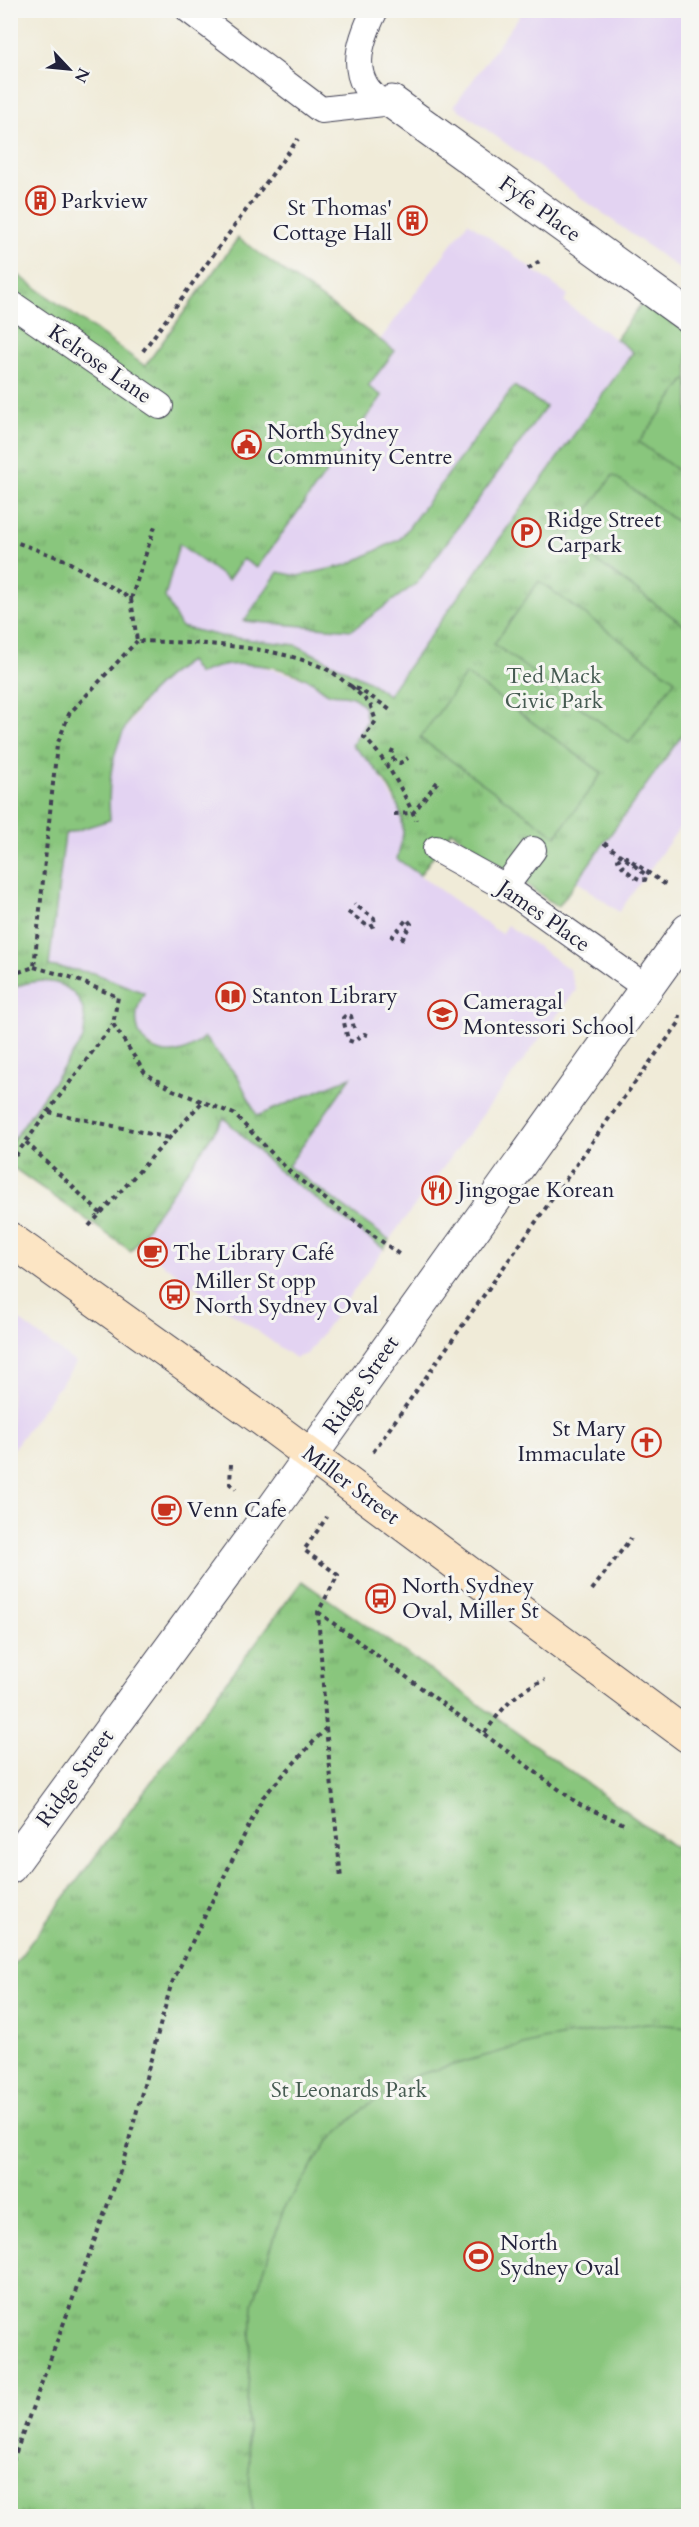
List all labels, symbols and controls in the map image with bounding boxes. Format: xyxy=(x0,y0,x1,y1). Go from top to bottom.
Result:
north arrow xyxy=(39,39,99,99)
text: N xyxy=(69,64,95,86)
street label: Fyfe Place xyxy=(493,169,587,249)
building icon: Parkview xyxy=(24,185,56,217)
place label: Parkview xyxy=(61,186,149,216)
place label: St Thomas' Cottage Hall xyxy=(273,193,392,248)
building icon: St Thomas' Cottage Hall xyxy=(397,205,429,237)
street label: Kelrose Lane xyxy=(42,317,158,411)
place label: North Sydney Community Centre xyxy=(267,417,452,472)
public building icon: North Sydney Community Centre xyxy=(230,429,262,461)
place label: Ridge Street Carpark xyxy=(547,505,661,560)
parking icon: Ridge Street Carpark xyxy=(510,517,542,549)
park label: Ted Mack Civic Park xyxy=(505,661,604,716)
street label: James Place xyxy=(489,871,596,959)
library icon: Stanton Library xyxy=(215,980,247,1012)
place label: Stanton Library xyxy=(252,981,398,1011)
place label: Cameragal Montessori School xyxy=(463,987,635,1042)
school or university icon: Cameragal Montessori School xyxy=(426,999,458,1031)
restaurant icon: Jingogae Korean xyxy=(421,1174,453,1206)
place label: Jingogae Korean xyxy=(455,1175,615,1205)
cafe icon: The Library Café xyxy=(136,1237,168,1269)
place label: The Library Café xyxy=(173,1238,335,1268)
place label: Miller St opp North Sydney Oval xyxy=(195,1266,379,1321)
bus stop icon: Miller St opp North Sydney Oval xyxy=(158,1278,190,1310)
street label: Ridge Street xyxy=(316,1330,406,1440)
place label: St Mary Immaculate xyxy=(518,1414,626,1469)
church icon: St Mary Immaculate xyxy=(631,1426,663,1458)
street label: Miller Street xyxy=(296,1438,406,1532)
cafe icon: Venn Cafe xyxy=(150,1494,182,1526)
place label: Venn Cafe xyxy=(187,1495,287,1525)
place label: North Sydney Oval, Miller St xyxy=(402,1571,539,1626)
bus stop icon: North Sydney Oval, Miller St xyxy=(365,1583,397,1615)
street label: Ridge Street xyxy=(29,1723,121,1833)
park label: St Leonards Park xyxy=(271,2075,427,2105)
place label: North Sydney Oval xyxy=(500,2228,620,2283)
sports icon: North Sydney Oval xyxy=(463,2240,495,2272)

